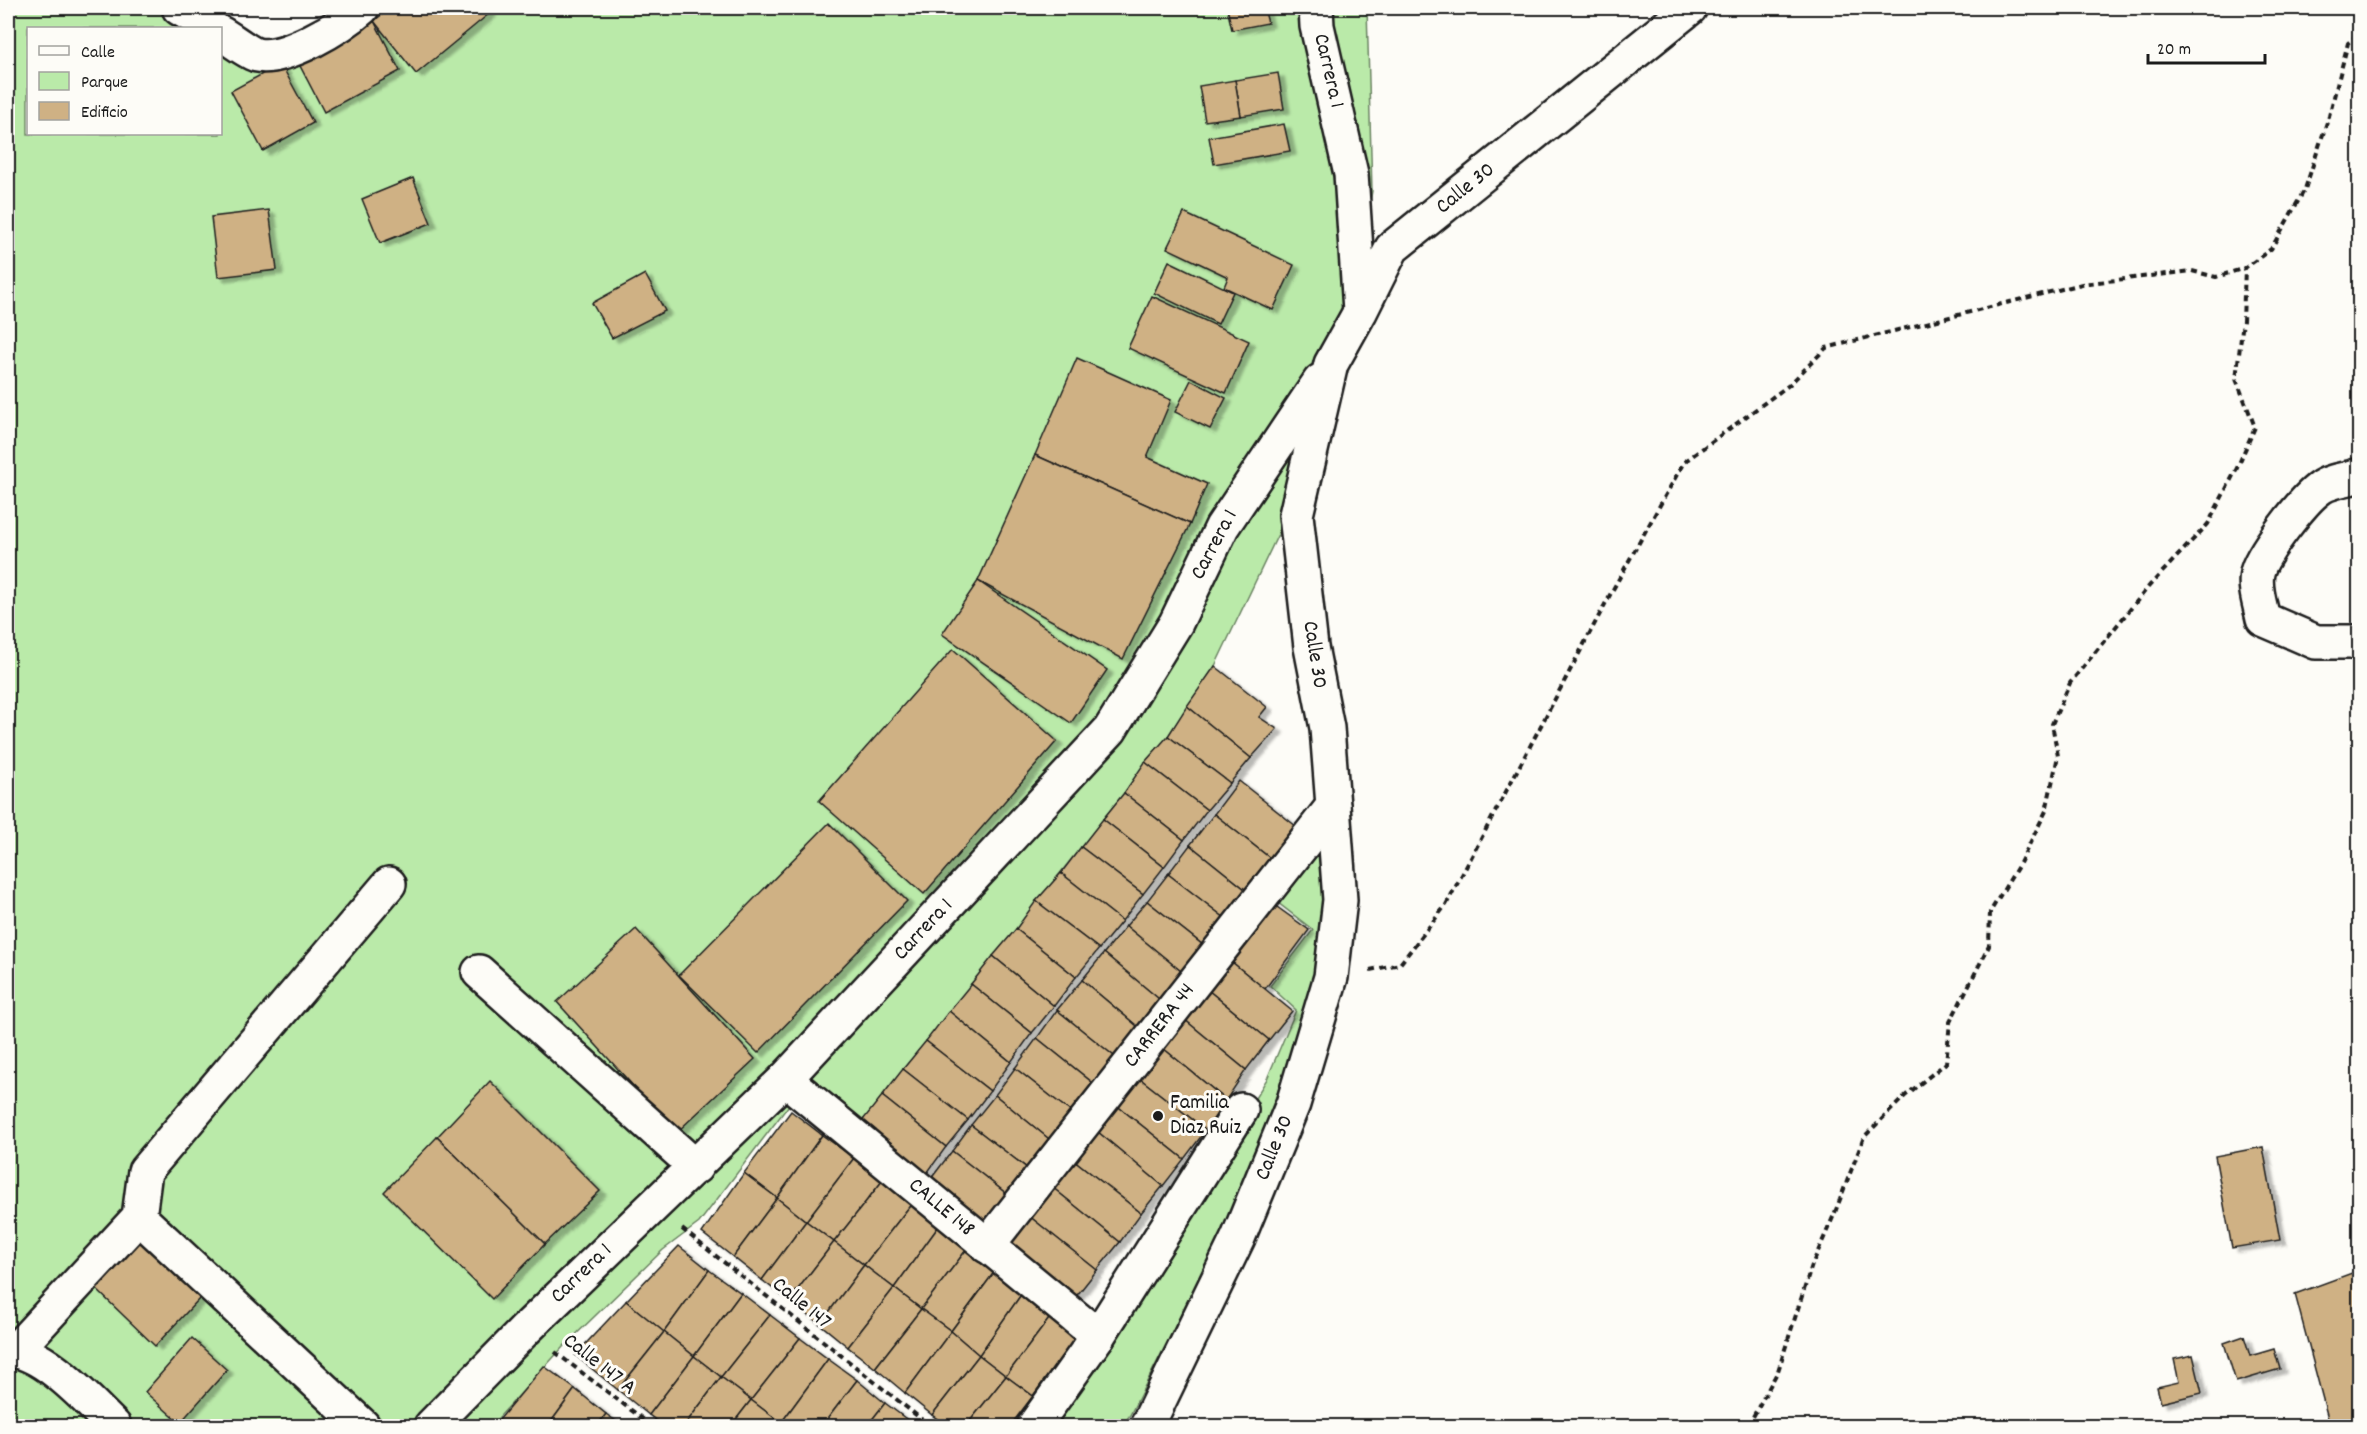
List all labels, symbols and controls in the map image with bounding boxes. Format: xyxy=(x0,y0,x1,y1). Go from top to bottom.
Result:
legend xyxy=(27,27,222,135)
scale bar xyxy=(2148,27,2265,65)
street label: Carrera 1 xyxy=(1304,31,1352,111)
text: 20 m xyxy=(2157,38,2191,63)
text: Calle xyxy=(81,41,115,66)
text: Parque xyxy=(81,71,128,96)
text: Edificio xyxy=(81,101,128,126)
street label: Calle 30 xyxy=(1430,156,1502,222)
street label: Carrera 1 xyxy=(1184,504,1246,586)
street label: Calle 30 xyxy=(1293,619,1335,691)
street label: Carrera 1 xyxy=(887,892,961,968)
street label: CARRERA 44 xyxy=(1117,977,1203,1075)
place label: Familia Diaz Ruiz xyxy=(1170,1088,1242,1144)
marker: Familia Diaz Ruiz xyxy=(1151,1109,1165,1123)
street label: Calle 30 xyxy=(1248,1111,1302,1185)
street label: CALLE 148 xyxy=(901,1171,981,1245)
street label: Carrera 1 xyxy=(544,1237,620,1311)
street label: Calle 147 xyxy=(765,1270,837,1338)
street label: Calle 147 A xyxy=(556,1326,642,1404)

